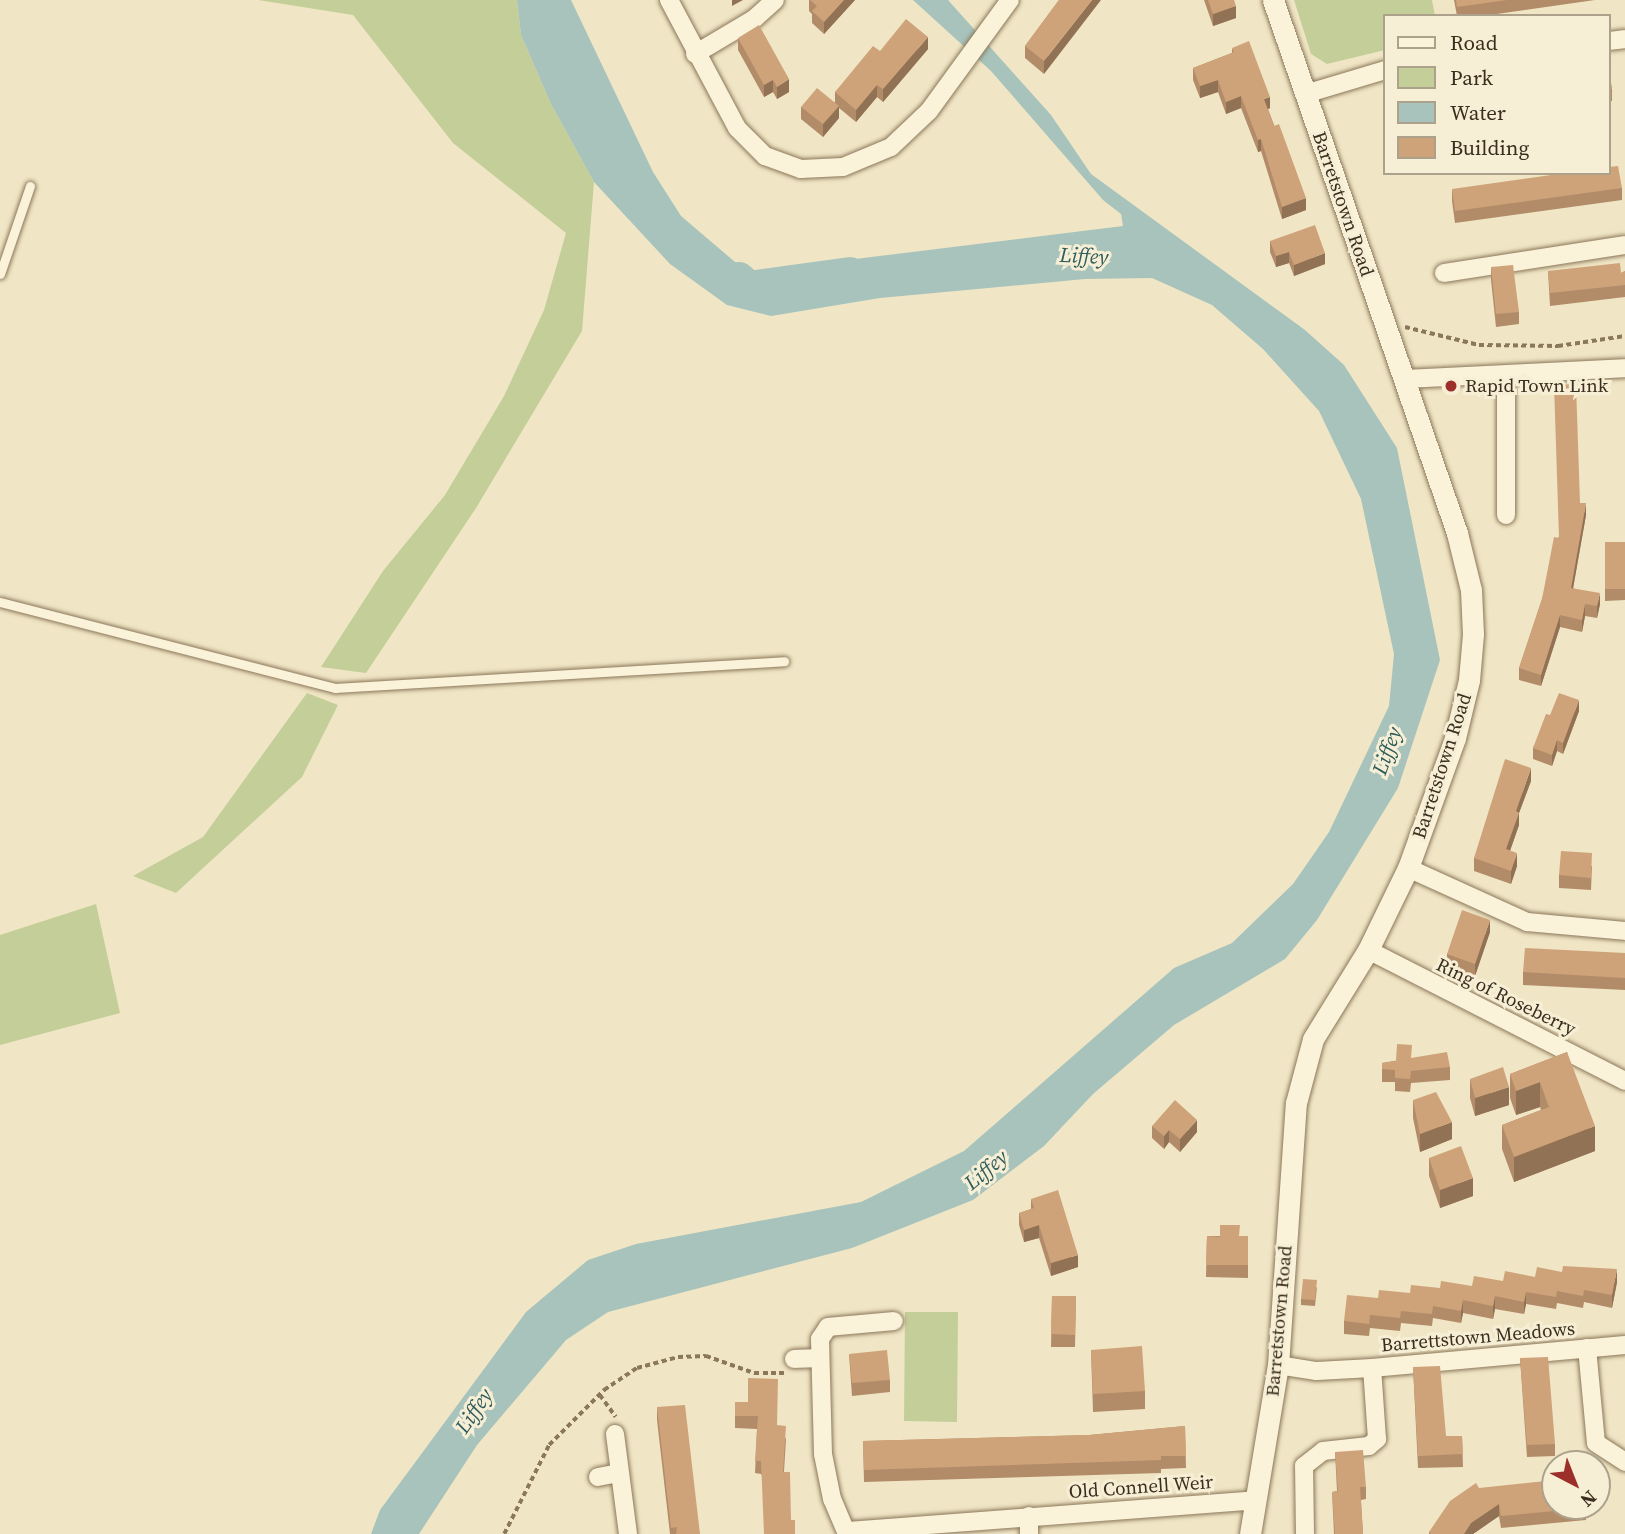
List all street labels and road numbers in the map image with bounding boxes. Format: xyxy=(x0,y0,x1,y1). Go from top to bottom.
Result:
street label: Barretstown Road xyxy=(1308,129,1378,279)
street label: Barretstown Road xyxy=(1408,690,1476,842)
street label: Ring of Roseberry xyxy=(1433,953,1579,1041)
street label: Barretstown Road xyxy=(1261,1244,1297,1398)
street label: Barrettstown Meadows xyxy=(1380,1317,1576,1357)
street label: Old Connell Weir xyxy=(1068,1471,1214,1503)

